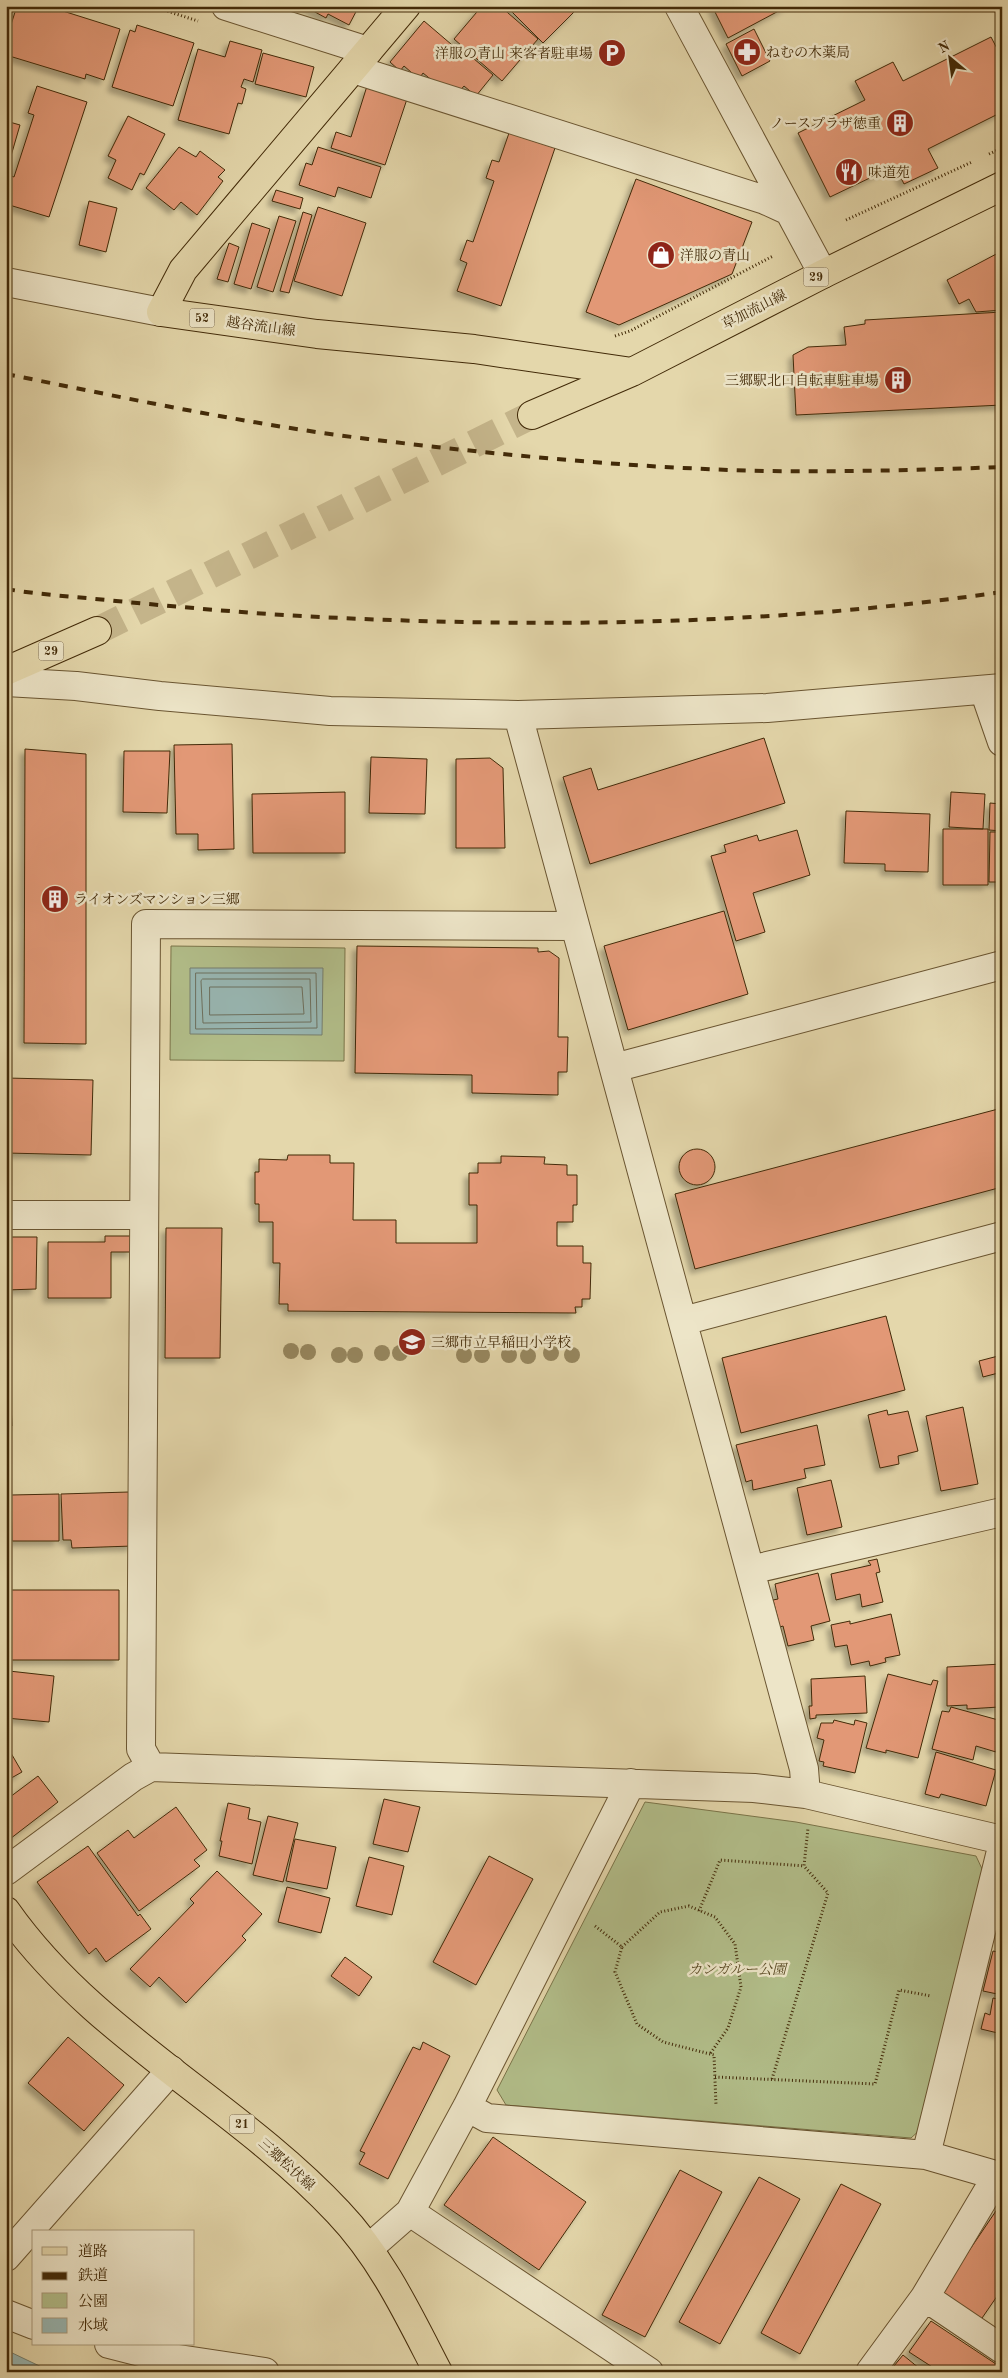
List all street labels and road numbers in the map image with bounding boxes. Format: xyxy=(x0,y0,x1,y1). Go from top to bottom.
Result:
road number: 29 xyxy=(804,268,828,286)
street label: 草加流山線 xyxy=(720,287,789,332)
road number: 52 xyxy=(190,308,214,328)
street label: 越谷流山線 xyxy=(225,314,297,339)
road number: 29 xyxy=(38,641,64,660)
road number: 21 xyxy=(230,2114,254,2134)
street label: 三郷松伏線 xyxy=(256,2135,318,2193)

